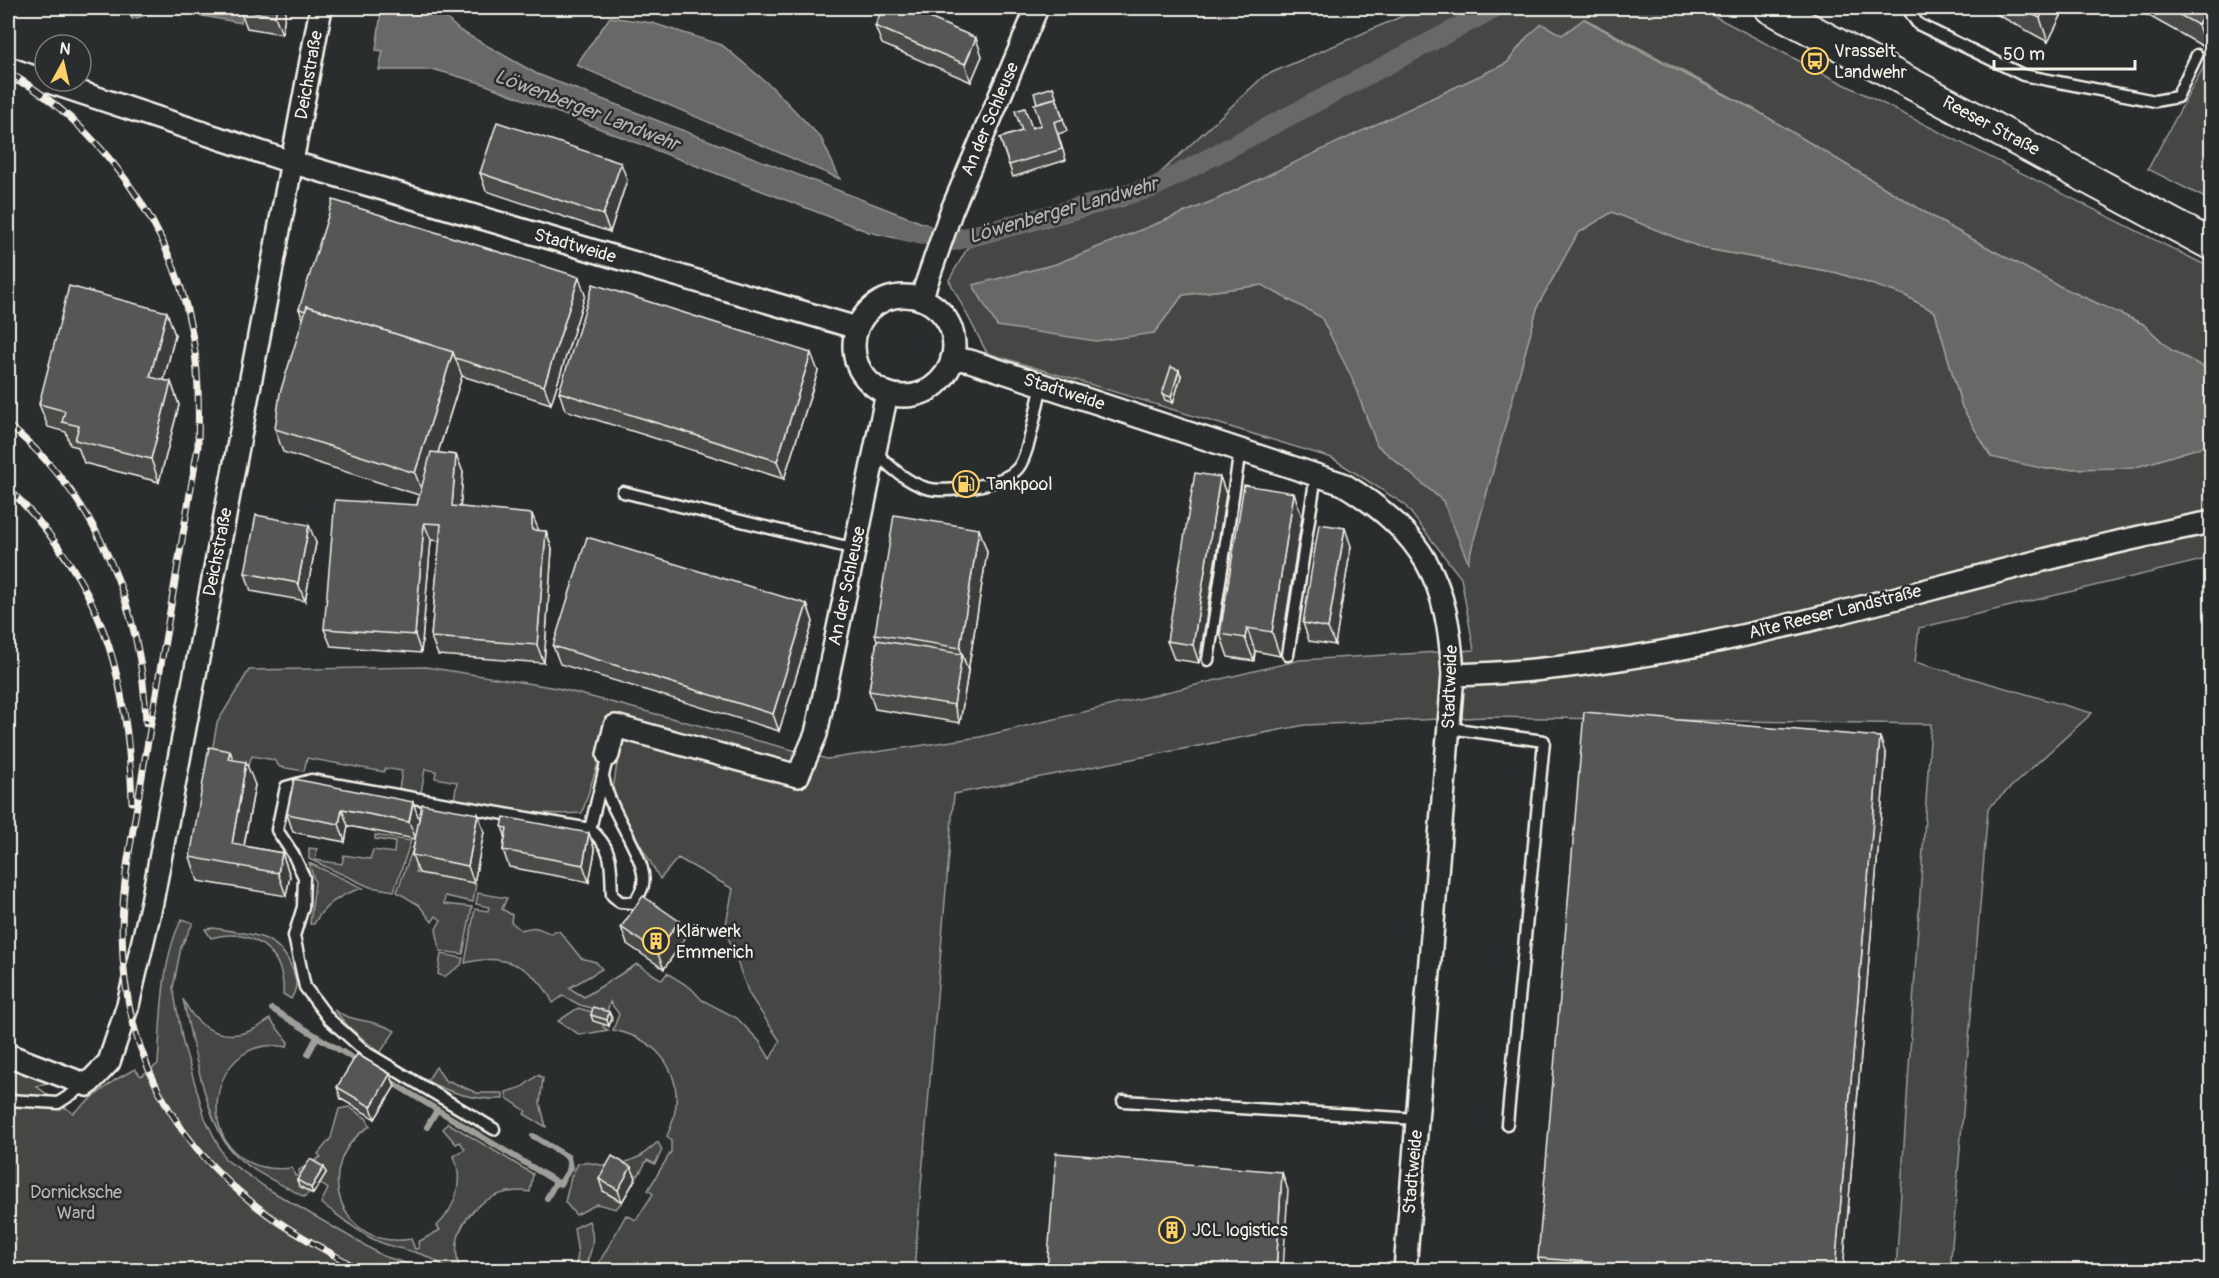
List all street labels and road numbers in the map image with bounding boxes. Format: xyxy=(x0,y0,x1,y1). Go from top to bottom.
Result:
street label: Deichstraße xyxy=(290,29,328,121)
street label: An der Schleuse xyxy=(956,59,1024,179)
street label: Reeser Straße xyxy=(1939,91,2044,161)
street label: Stadtweide xyxy=(531,223,619,269)
street label: Stadtweide xyxy=(1020,368,1108,416)
street label: Deichstraße xyxy=(198,506,238,598)
street label: An der Schleuse xyxy=(823,524,871,648)
street label: Alte Reeser Landstraße xyxy=(1746,579,1924,645)
street label: Stadtweide xyxy=(1437,644,1463,730)
street label: Stadtweide xyxy=(1398,1129,1428,1215)

